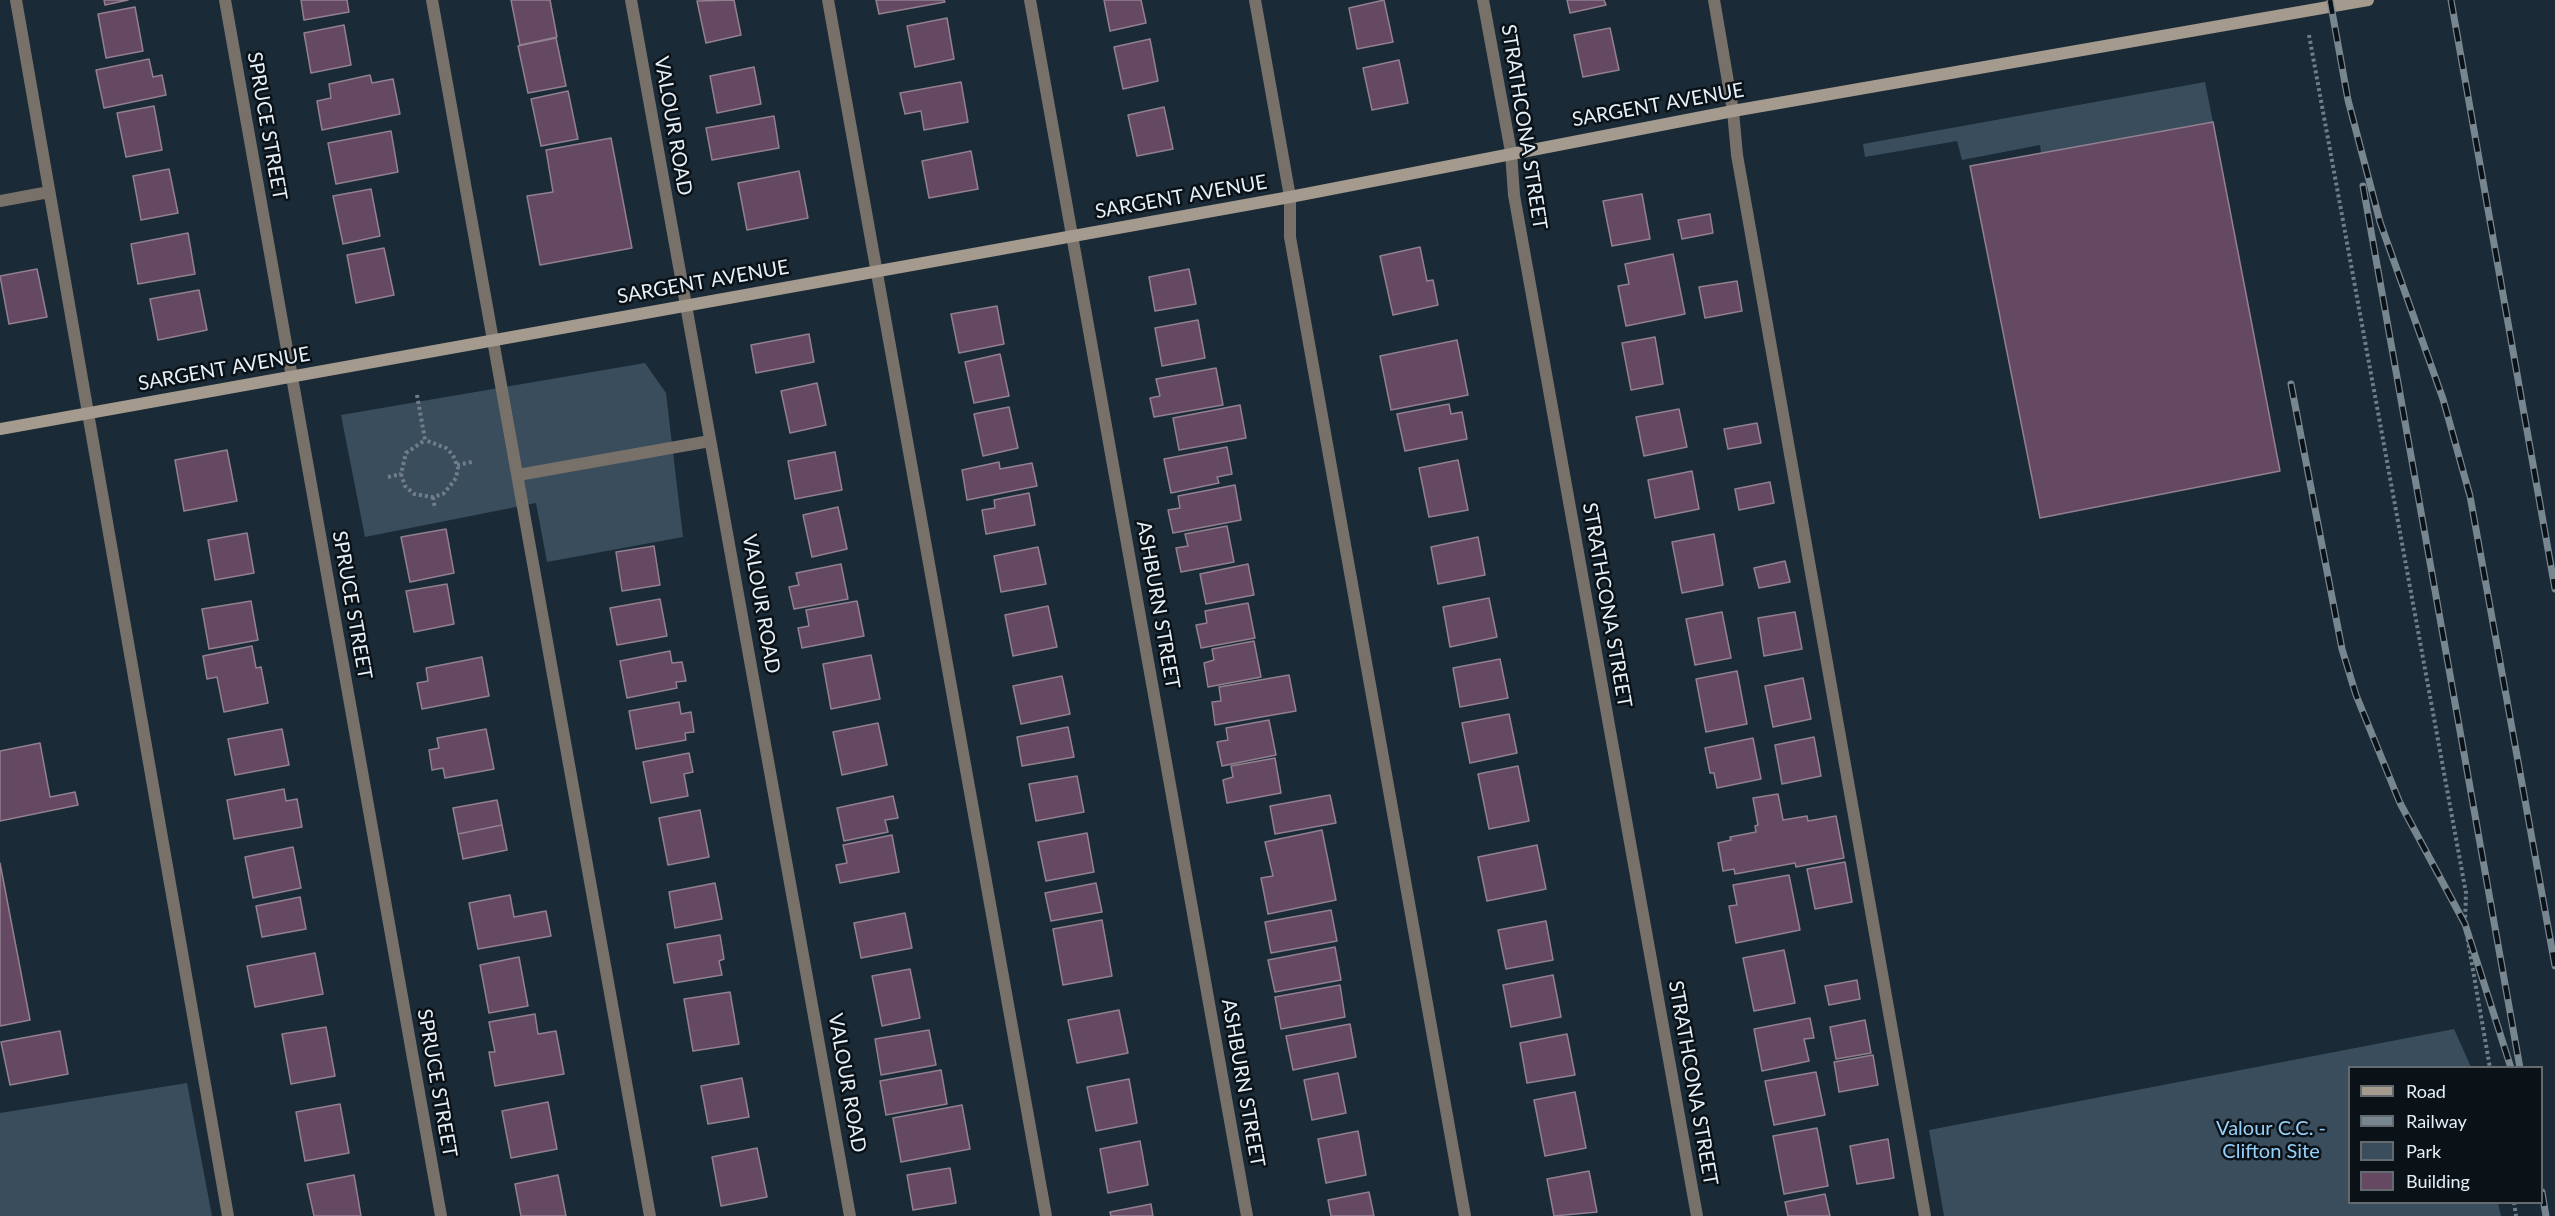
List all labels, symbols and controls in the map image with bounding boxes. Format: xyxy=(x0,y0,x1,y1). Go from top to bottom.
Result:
street label: STRATHCONA STREET xyxy=(1496,23,1552,231)
street label: SPRUCE STREET xyxy=(242,50,292,202)
street label: VALOUR ROAD xyxy=(649,55,697,197)
street label: SARGENT AVENUE xyxy=(1570,78,1746,132)
street label: SARGENT AVENUE xyxy=(1093,170,1269,224)
street label: SARGENT AVENUE xyxy=(615,255,791,309)
street label: SARGENT AVENUE xyxy=(136,342,312,396)
street label: STRATHCONA STREET xyxy=(1577,501,1637,709)
street label: ASHBURN STREET xyxy=(1131,519,1185,691)
street label: SPRUCE STREET xyxy=(327,529,377,681)
street label: VALOUR ROAD xyxy=(737,533,785,675)
street label: STRATHCONA STREET xyxy=(1663,979,1723,1187)
street label: ASHBURN STREET xyxy=(1216,997,1270,1169)
street label: SPRUCE STREET xyxy=(412,1007,462,1159)
street label: VALOUR ROAD xyxy=(823,1012,871,1154)
legend xyxy=(2348,1066,2543,1204)
text: Road xyxy=(2406,1080,2446,1102)
text: Railway xyxy=(2406,1110,2467,1132)
park label: Valour C.C. - Clifton Site xyxy=(2216,1117,2326,1164)
text: Park xyxy=(2406,1140,2441,1162)
text: Building xyxy=(2406,1170,2470,1192)

